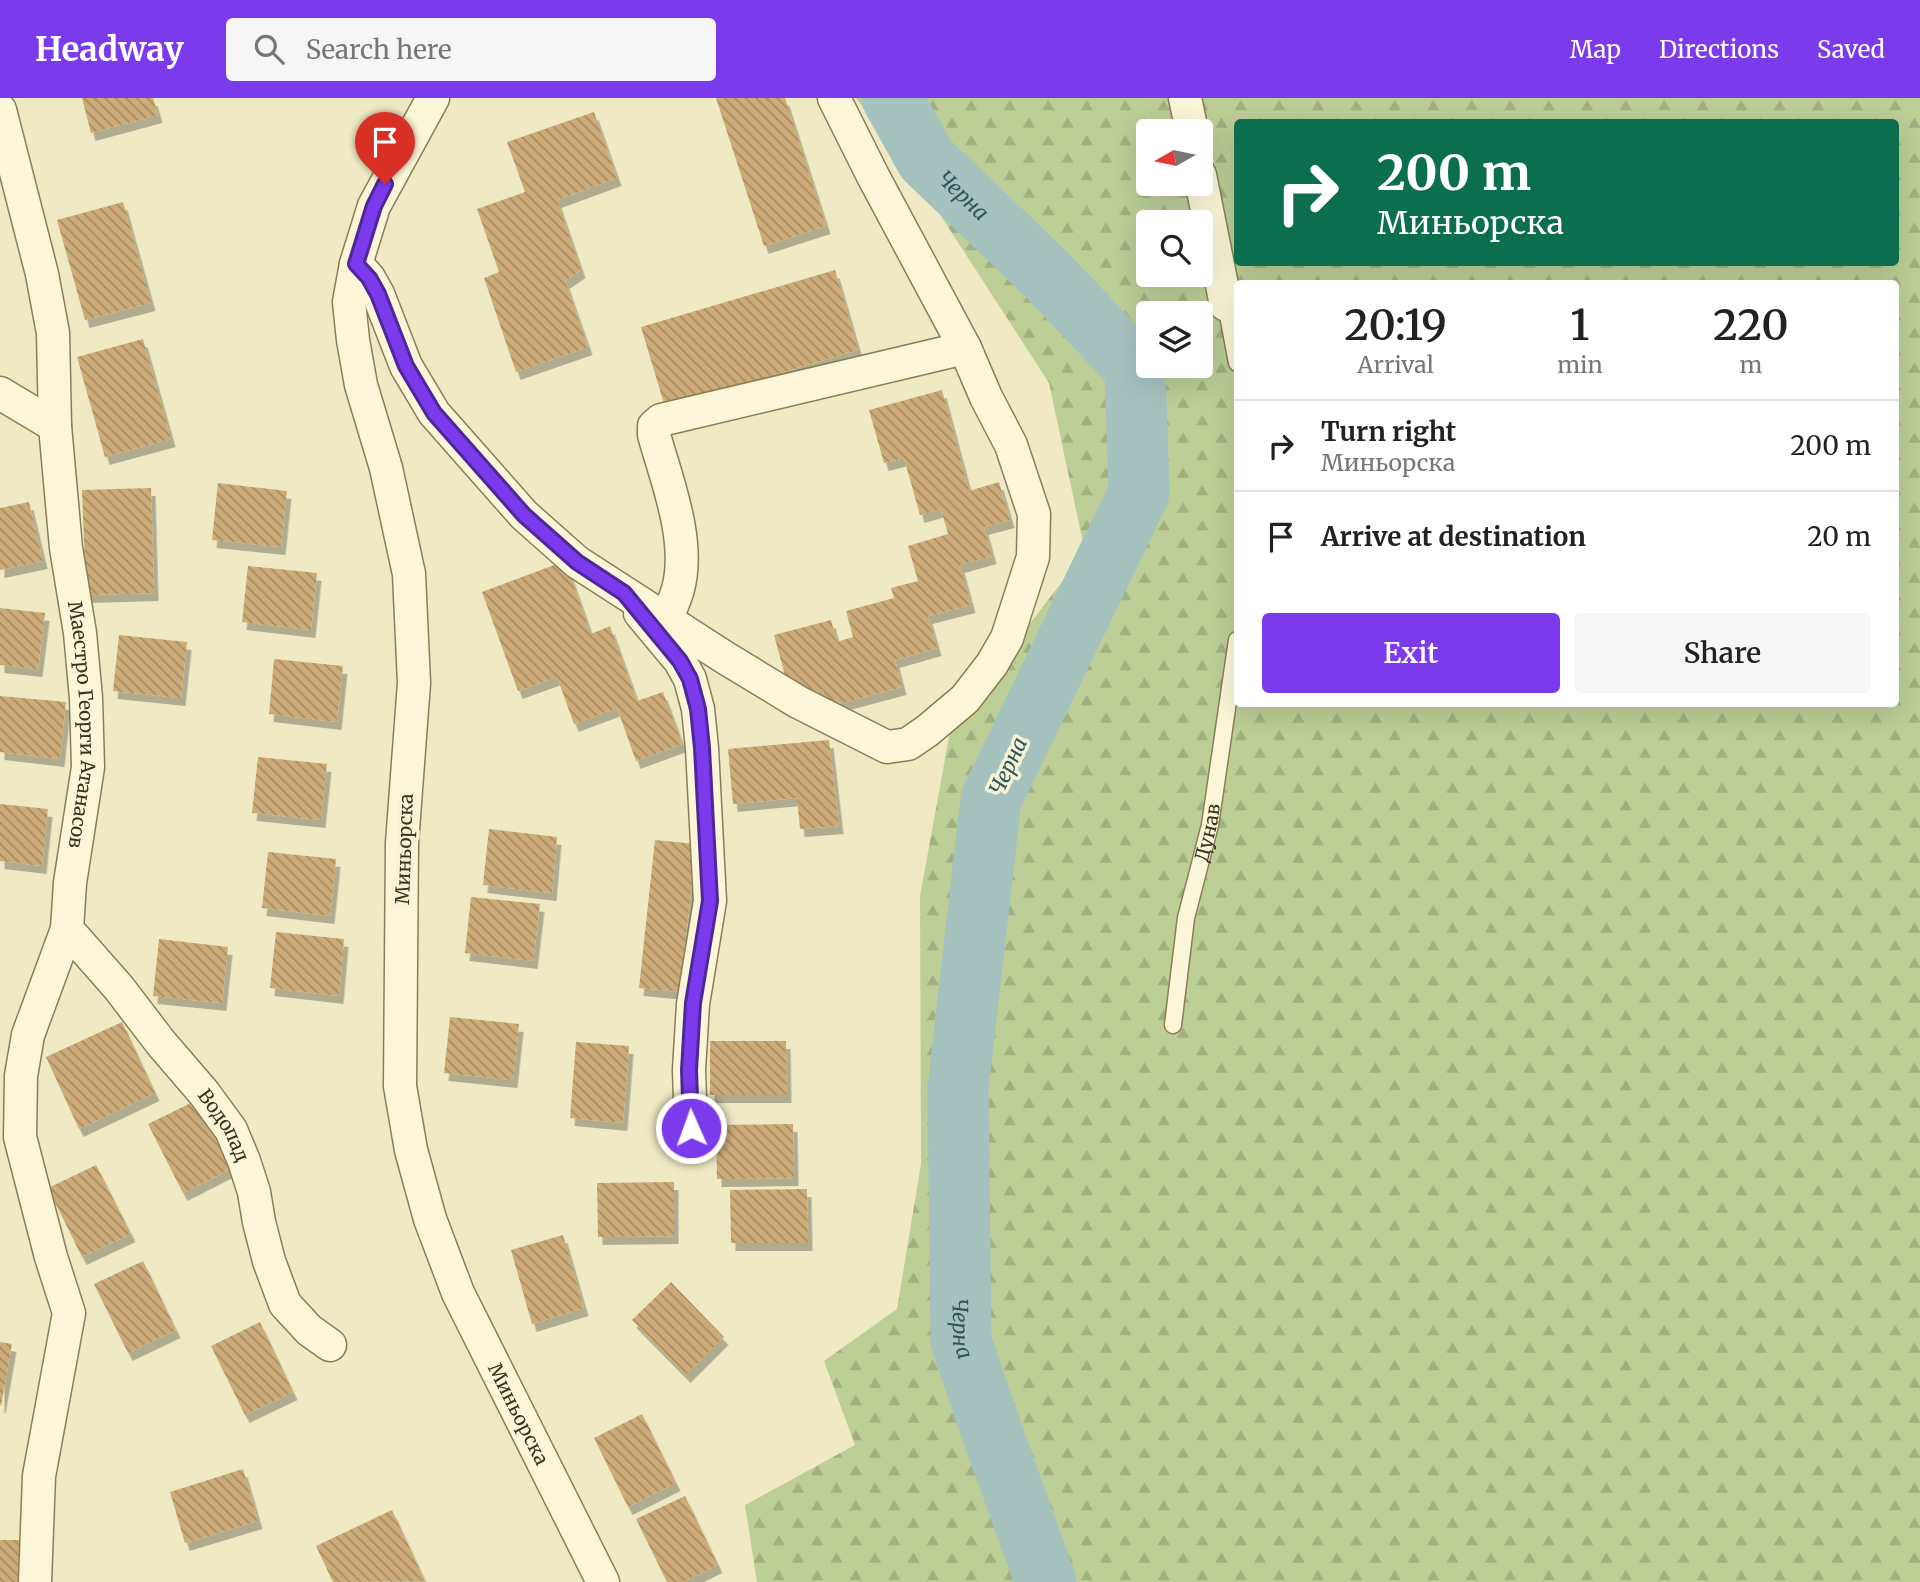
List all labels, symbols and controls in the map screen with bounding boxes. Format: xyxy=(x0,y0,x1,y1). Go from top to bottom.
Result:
search box xyxy=(226,18,716,81)
text: Headway xyxy=(35,29,184,70)
icon: search xyxy=(250,30,288,68)
text: Search here xyxy=(306,33,452,66)
text: Map xyxy=(1570,34,1621,65)
text: Directions xyxy=(1659,34,1779,65)
text: Saved xyxy=(1817,34,1885,65)
pin xyxy=(355,112,415,184)
north arrow xyxy=(1136,119,1213,196)
map controls xyxy=(1136,119,1213,378)
icon: arrive xyxy=(366,123,404,161)
text: 200 m xyxy=(1377,142,1531,203)
icon: right xyxy=(1262,147,1353,238)
water label: Черна xyxy=(933,164,995,226)
text: Миньорска xyxy=(1377,203,1564,243)
button: search xyxy=(1136,210,1213,287)
text: 20:19 xyxy=(1344,299,1447,351)
text: 1 xyxy=(1570,299,1589,351)
text: 220 xyxy=(1713,299,1789,351)
button: layers xyxy=(1136,301,1213,378)
text: Arrival xyxy=(1357,350,1434,379)
text: min xyxy=(1557,350,1603,379)
text: m xyxy=(1739,350,1762,379)
text: Turn right xyxy=(1321,415,1456,448)
icon: right xyxy=(1262,427,1300,465)
text: 200 m xyxy=(1790,429,1871,462)
text: Миньорска xyxy=(1321,448,1455,477)
icon: arrive xyxy=(1262,518,1300,556)
text: Arrive at destination xyxy=(1321,520,1586,553)
text: 20 m xyxy=(1807,520,1871,553)
street label: Маестро Георги Атанасов xyxy=(63,599,100,850)
button: Exit xyxy=(1262,613,1560,693)
button: Share xyxy=(1574,613,1871,693)
water label: Черна xyxy=(983,733,1033,799)
street label: Миньорска xyxy=(390,793,418,905)
street label: Дунав xyxy=(1189,802,1225,864)
street label: Водопад xyxy=(193,1084,255,1165)
position arrow xyxy=(654,1091,728,1165)
water label: Черна xyxy=(947,1298,980,1362)
street label: Миньорска xyxy=(483,1359,554,1469)

